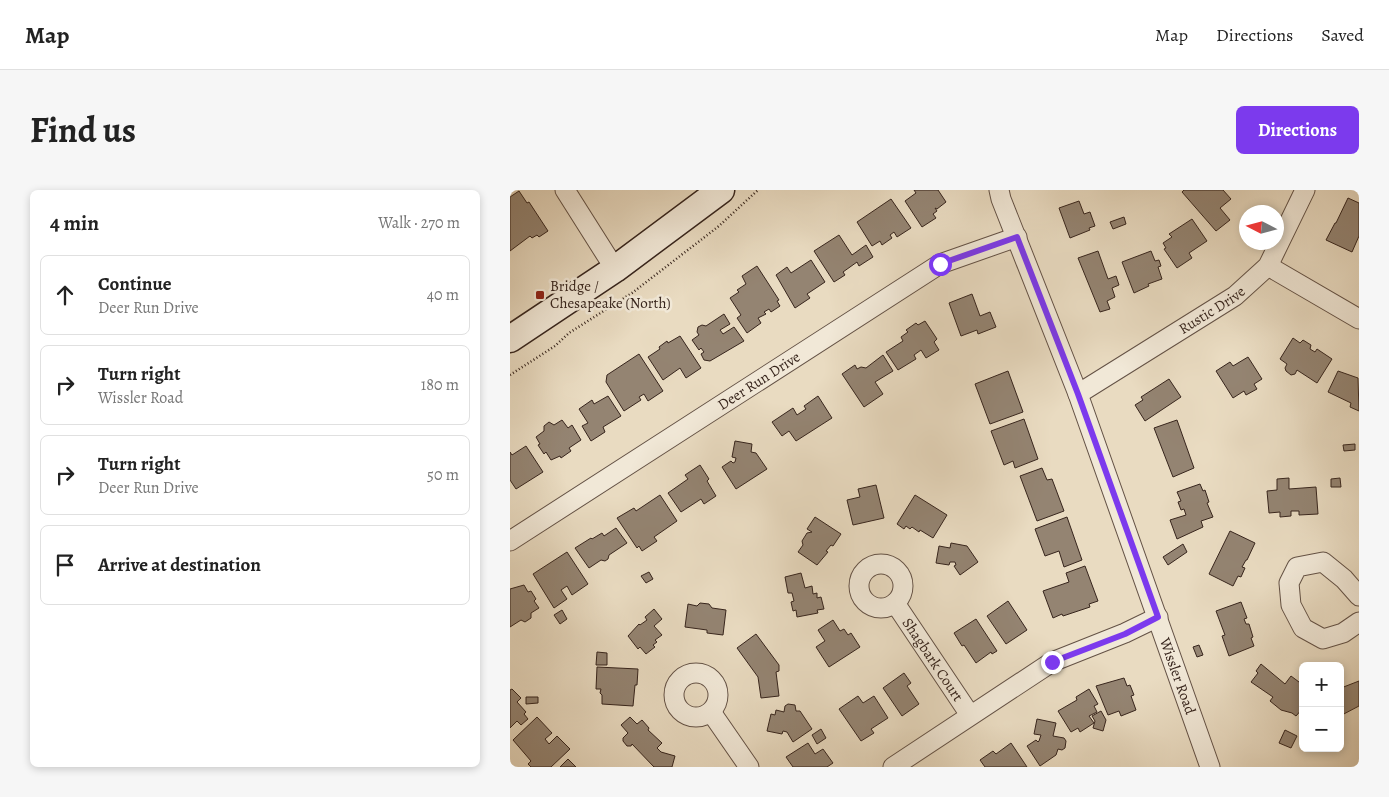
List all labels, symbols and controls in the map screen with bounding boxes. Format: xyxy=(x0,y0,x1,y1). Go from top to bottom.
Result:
text: Map xyxy=(25,19,69,51)
text: Map xyxy=(1155,23,1188,47)
text: Directions xyxy=(1216,23,1293,47)
text: Saved xyxy=(1321,23,1364,47)
text: Find us xyxy=(30,106,136,154)
button: Directions xyxy=(1236,106,1359,154)
north arrow xyxy=(1239,205,1284,250)
text: 4 min xyxy=(50,209,99,237)
text: Walk · 270 m xyxy=(378,212,460,234)
route start xyxy=(929,253,952,276)
text: Continue xyxy=(98,271,172,297)
place label: Bridge / Chesapeake (North) xyxy=(550,276,671,313)
icon: ahead xyxy=(51,281,79,309)
street label: Rustic Drive xyxy=(1175,281,1250,339)
text: 40 m xyxy=(427,284,459,306)
marker: Bridge / Chesapeake (North) xyxy=(534,289,546,301)
text: Deer Run Drive xyxy=(98,297,199,319)
street label: Deer Run Drive xyxy=(714,347,804,415)
text: Turn right xyxy=(98,361,180,387)
icon: right xyxy=(51,371,79,399)
text: 180 m xyxy=(421,374,459,396)
text: Wissler Road xyxy=(98,387,183,409)
text: Turn right xyxy=(98,451,180,477)
icon: right xyxy=(51,461,79,489)
text: 50 m xyxy=(427,464,459,486)
text: Deer Run Drive xyxy=(98,477,199,499)
icon: arrive xyxy=(51,551,79,579)
text: Arrive at destination xyxy=(98,552,261,578)
street label: Shagbark Court xyxy=(898,614,968,705)
street label: Wissler Road xyxy=(1155,634,1201,718)
route end xyxy=(1041,651,1064,674)
map controls xyxy=(1299,662,1344,752)
button: + xyxy=(1299,662,1344,707)
button: − xyxy=(1299,707,1344,752)

